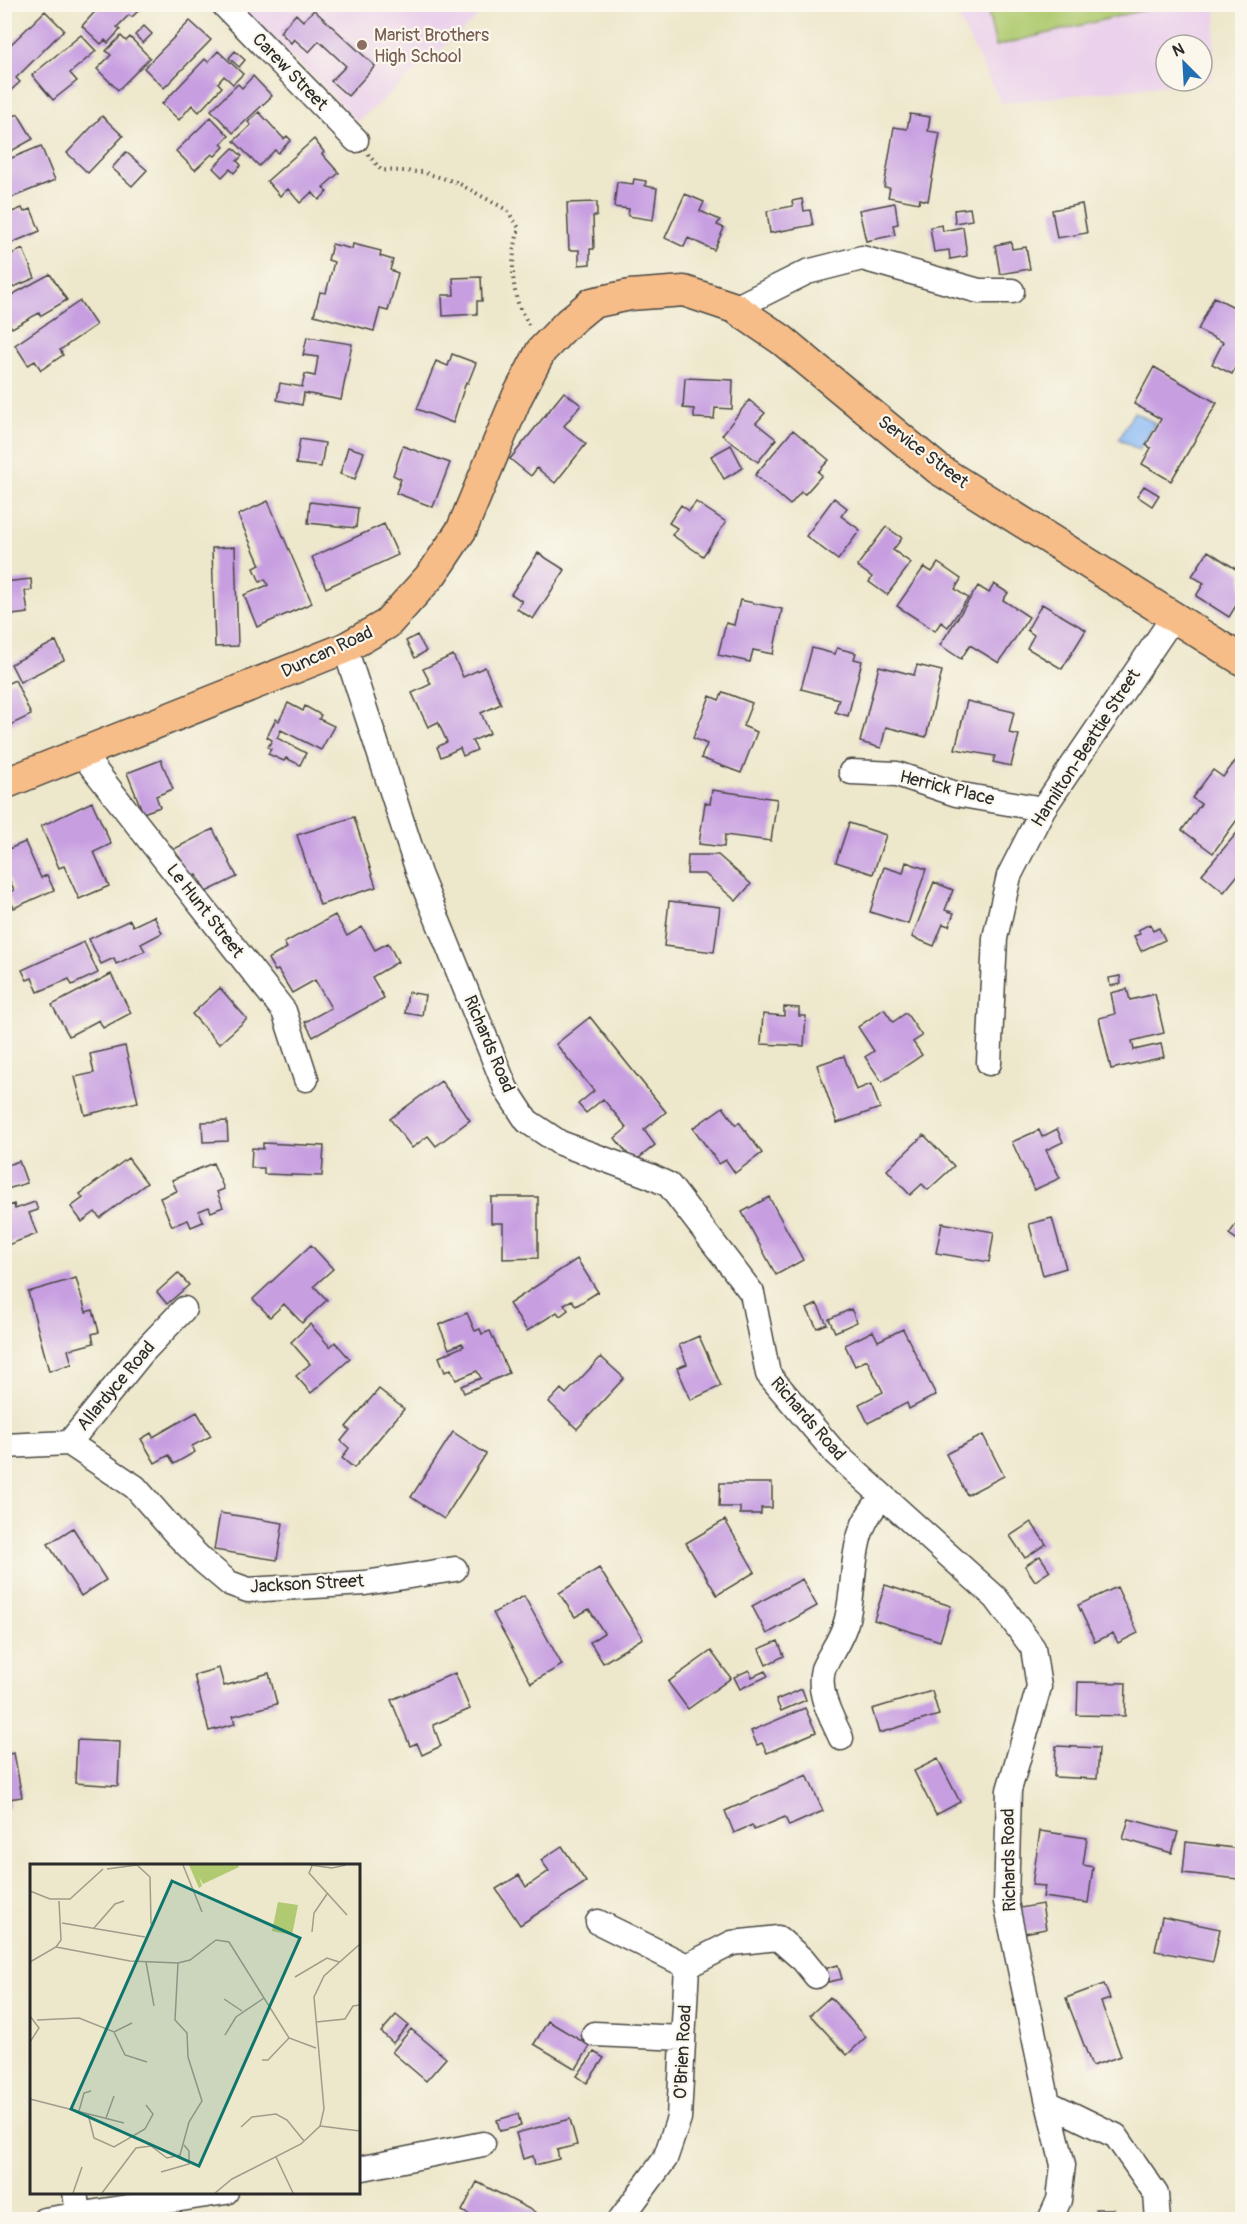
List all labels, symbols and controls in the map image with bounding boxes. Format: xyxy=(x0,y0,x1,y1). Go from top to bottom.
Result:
place label: Marist Brothers High School xyxy=(374,24,489,68)
street label: Carew Street xyxy=(247,28,333,116)
north arrow xyxy=(1154,33,1214,93)
marker: Marist Brothers High School xyxy=(355,38,369,52)
text: N xyxy=(1169,39,1187,62)
street label: Service Street xyxy=(873,410,974,494)
street label: Duncan Road xyxy=(277,621,377,683)
street label: Hamilton-Beattie Street xyxy=(1026,664,1146,831)
street label: Herrick Place xyxy=(897,765,997,811)
street label: Le Hunt Street xyxy=(161,859,249,963)
street label: Richards Road xyxy=(458,992,520,1096)
street label: Allardyce Road xyxy=(72,1336,160,1436)
street label: Richards Road xyxy=(765,1372,851,1466)
street label: Jackson Street xyxy=(249,1569,365,1598)
street label: Richards Road xyxy=(997,1808,1021,1912)
inset map xyxy=(30,1864,360,2194)
street label: O'Brien Road xyxy=(669,2004,697,2100)

